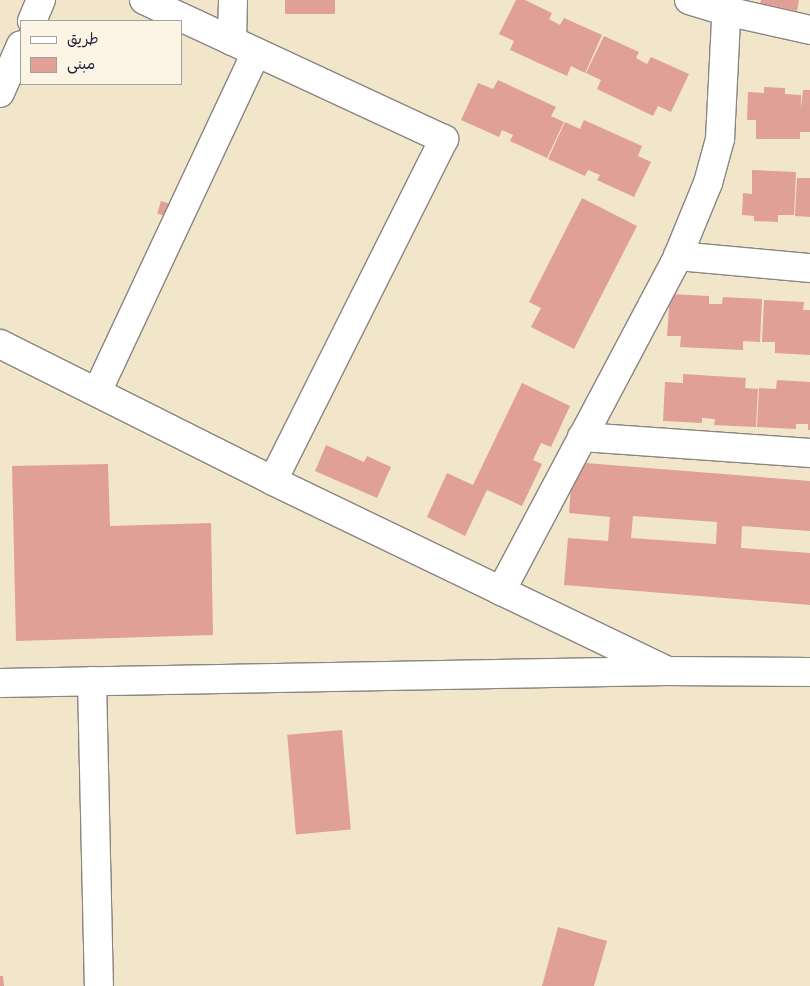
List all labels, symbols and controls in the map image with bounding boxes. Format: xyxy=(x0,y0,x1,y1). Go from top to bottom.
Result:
legend xyxy=(20,20,182,85)
text: طريق xyxy=(67,29,99,48)
text: مبنى xyxy=(67,54,95,73)

